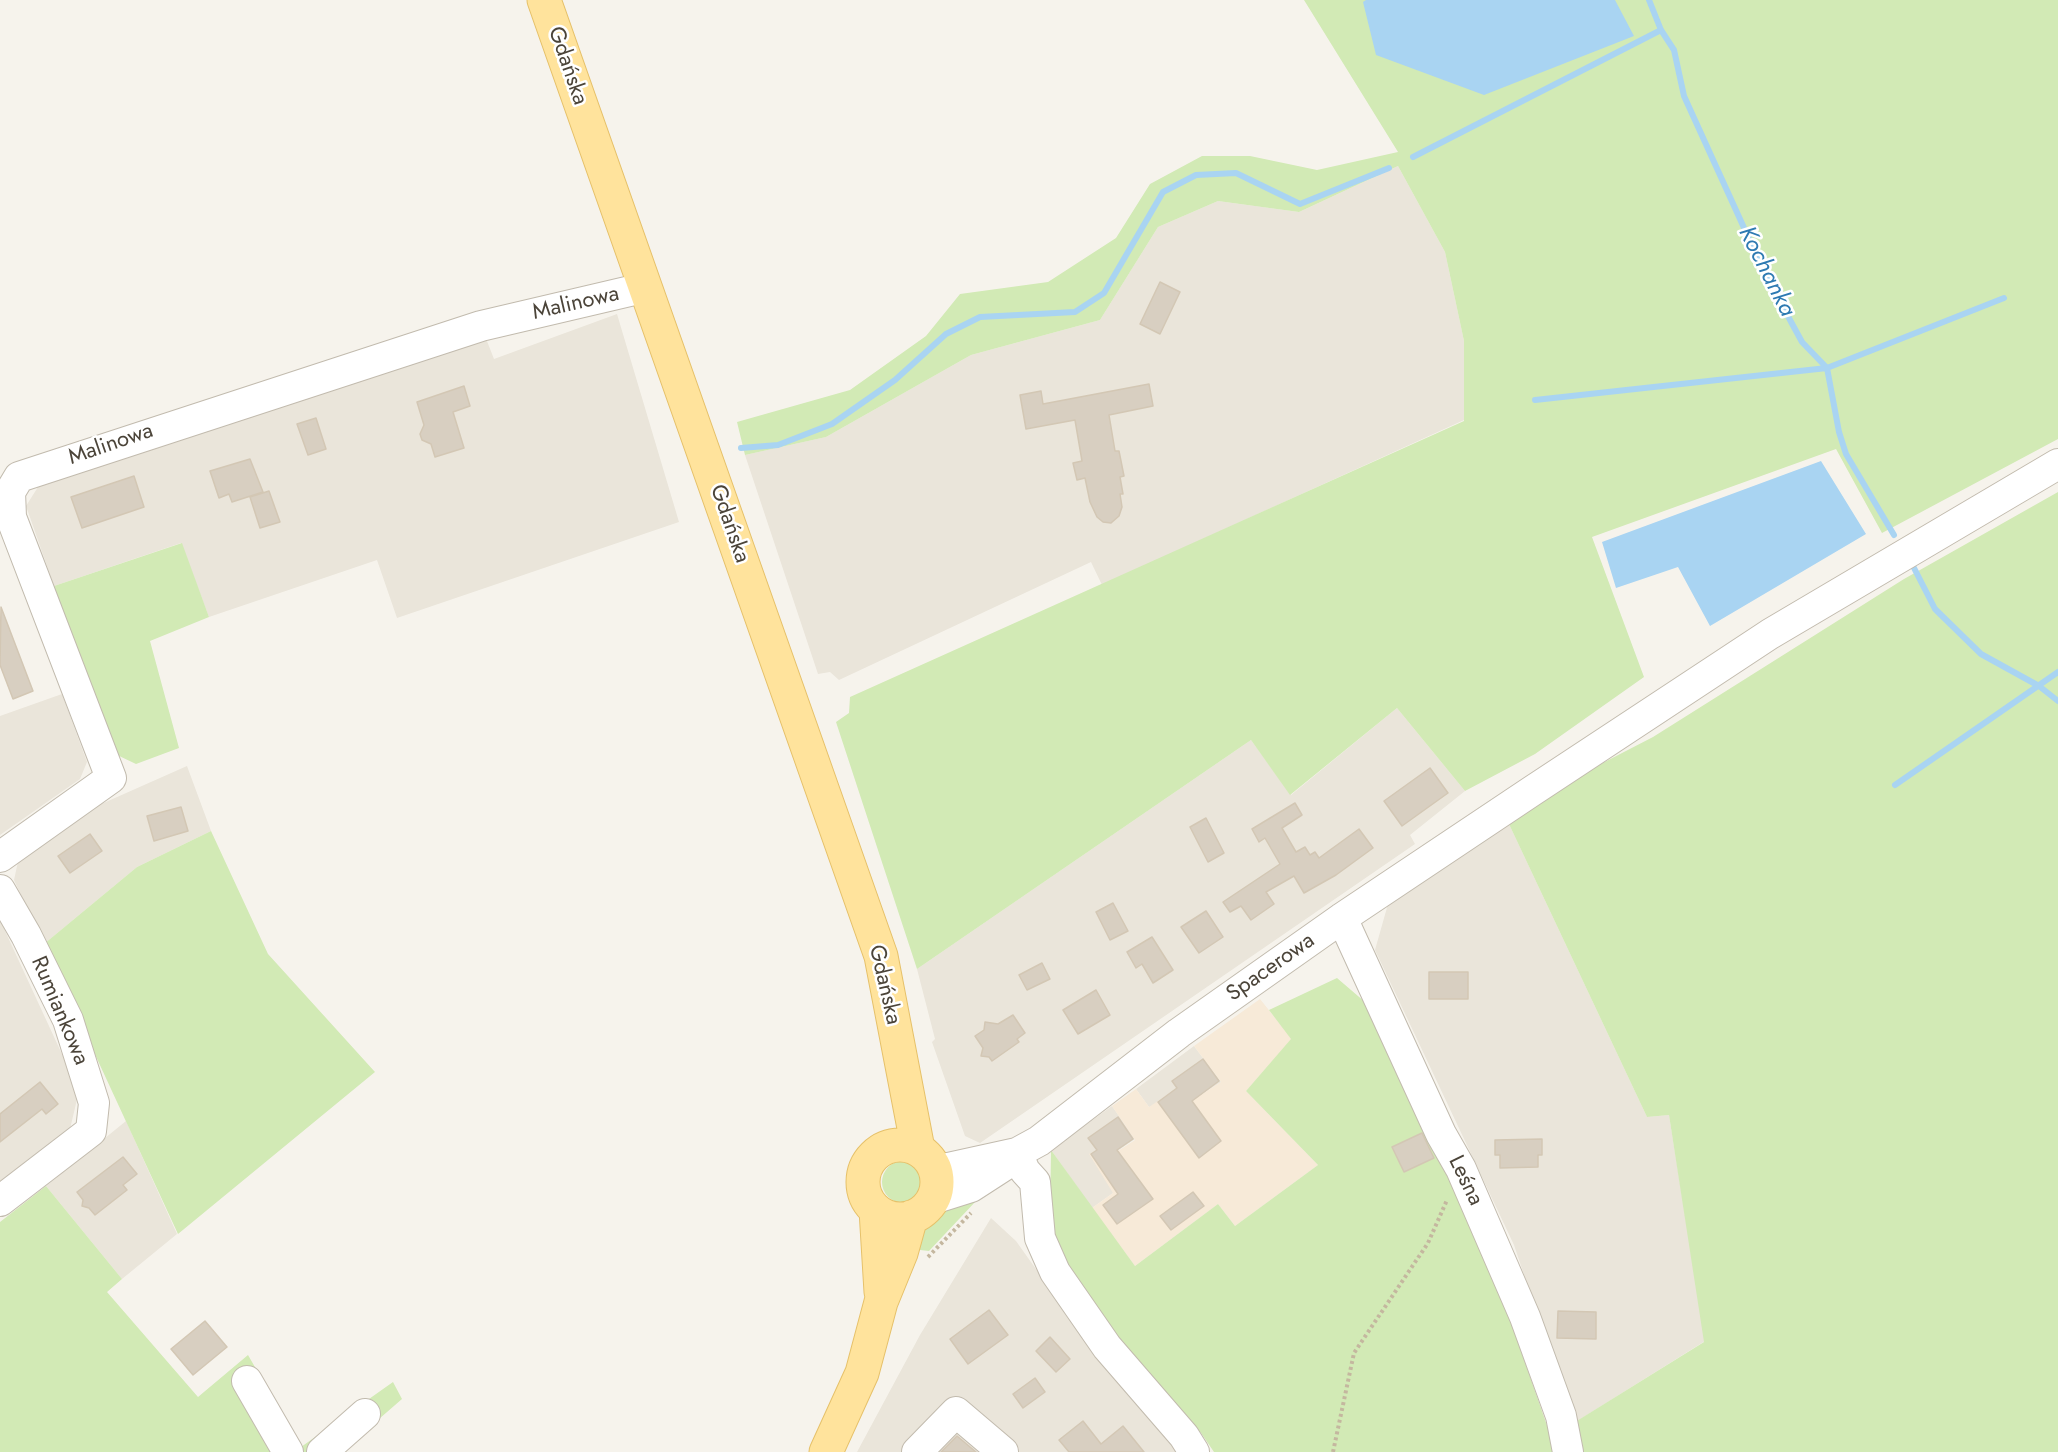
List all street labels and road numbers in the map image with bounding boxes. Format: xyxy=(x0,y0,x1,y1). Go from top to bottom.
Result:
street label: Gdańska xyxy=(541,23,593,109)
street label: Malinowa xyxy=(530,281,622,327)
street label: Malinowa xyxy=(65,418,157,472)
street label: Gdańska xyxy=(703,481,755,567)
street label: Spacerowa xyxy=(1222,928,1320,1008)
street label: Gdańska xyxy=(862,943,906,1027)
street label: Rumiankowa xyxy=(24,953,94,1069)
street label: Leśna xyxy=(1442,1152,1488,1210)

